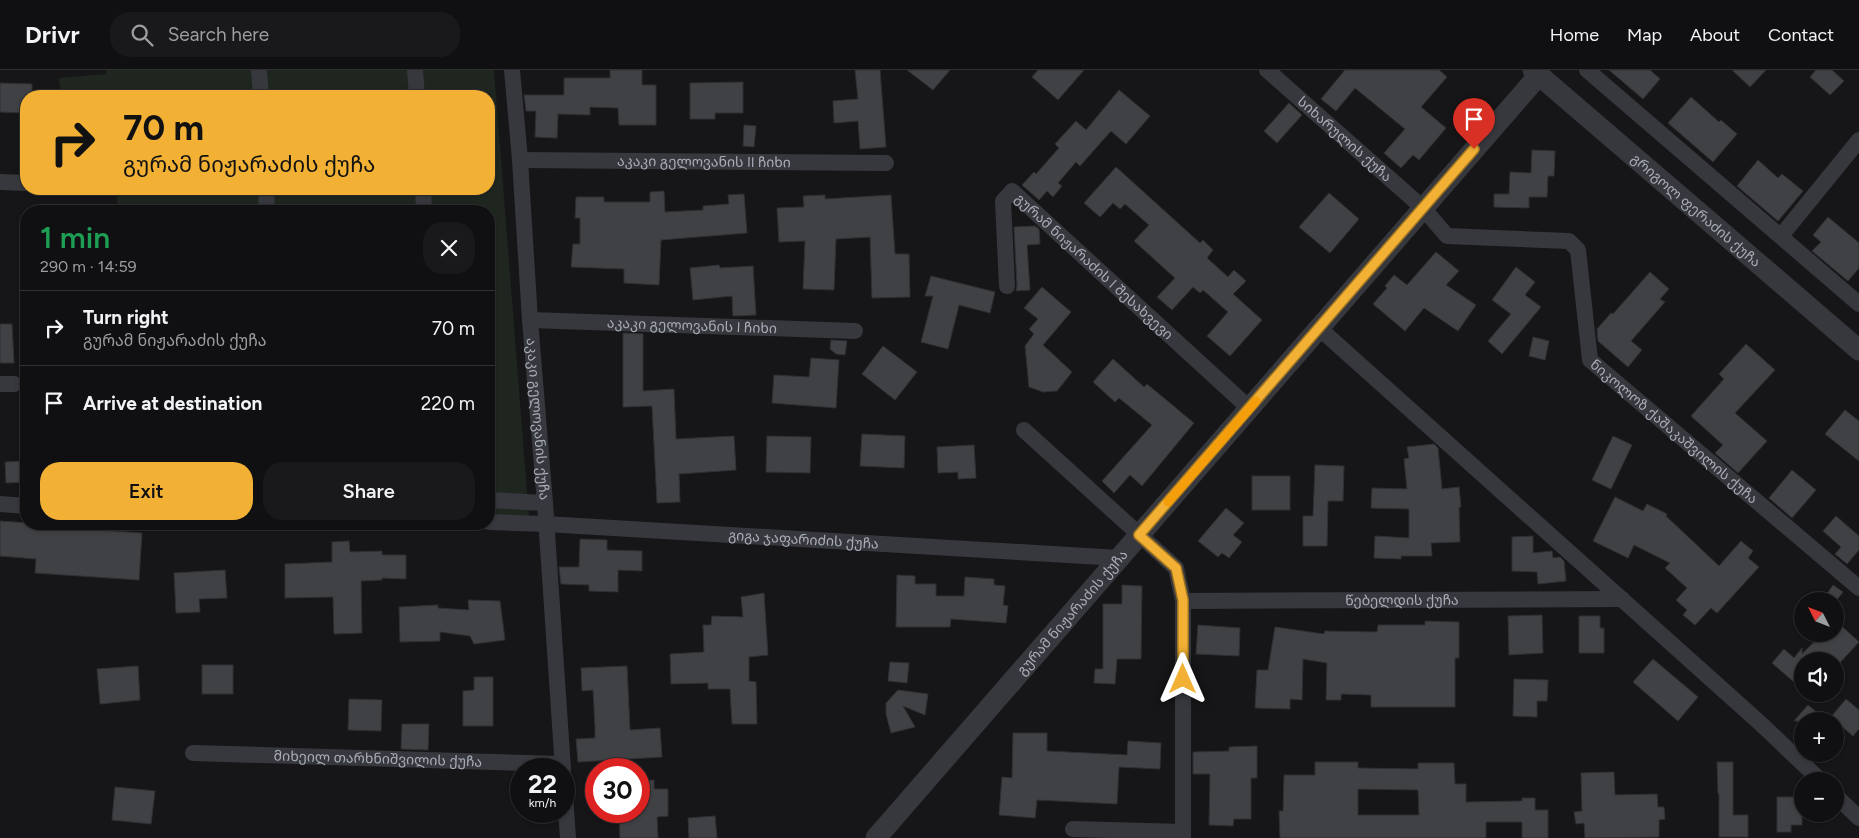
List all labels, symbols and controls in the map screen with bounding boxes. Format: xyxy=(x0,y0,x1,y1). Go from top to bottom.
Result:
search box xyxy=(110,12,460,57)
text: Drivr xyxy=(25,20,80,49)
icon: search xyxy=(128,21,156,49)
text: Search here xyxy=(168,23,269,46)
text: Home xyxy=(1550,24,1599,46)
text: Map xyxy=(1627,24,1662,46)
text: About xyxy=(1690,24,1740,46)
text: Contact xyxy=(1768,24,1834,46)
street label: სიხარულის ქუჩა xyxy=(1294,93,1395,185)
pin xyxy=(1453,98,1495,149)
icon: arrive xyxy=(1460,105,1488,133)
text: 70 m xyxy=(123,107,204,149)
icon: right xyxy=(40,110,105,175)
street label: გრიგოლ ფერაძის ქუჩა xyxy=(1627,150,1764,271)
text: გურამ ნიჟარაძის ქუჩა xyxy=(123,151,375,178)
street label: აკაკი გელოვანის II ჩიხი xyxy=(617,153,791,171)
street label: გურამ ნიჟარაძის I შესახვევი xyxy=(1011,190,1176,343)
text: 1 min xyxy=(40,219,110,256)
button: close xyxy=(423,222,475,274)
text: 290 m · 14:59 xyxy=(40,257,137,276)
text: Turn right xyxy=(83,306,169,329)
icon: right xyxy=(40,314,68,342)
street label: აკაკი გელოვანის I ჩიხი xyxy=(607,315,777,337)
text: 70 m xyxy=(432,317,475,340)
text: გურამ ნიჟარაძის ქუჩა xyxy=(83,331,267,350)
street label: აკაკი გელოვანის ქუჩა xyxy=(523,337,553,501)
street label: ნიკოლოზ ქაშაკაშვილის ქუჩა xyxy=(1587,356,1761,507)
icon: arrive xyxy=(40,389,68,417)
text: Arrive at destination xyxy=(83,392,262,415)
text: 220 m xyxy=(421,392,475,415)
button: Exit xyxy=(40,462,253,520)
button: Share xyxy=(263,462,475,520)
street label: გიგა ჯაფარიძის ქუჩა xyxy=(728,527,879,553)
street label: გურამ ნიჟარაძის ქუჩა xyxy=(1013,546,1132,679)
street label: წებელდის ქუჩა xyxy=(1345,592,1459,609)
north arrow xyxy=(1794,592,1844,642)
map controls xyxy=(1794,592,1844,822)
position arrow xyxy=(1156,652,1208,704)
button: sound xyxy=(1794,652,1844,702)
button: + xyxy=(1794,712,1844,762)
street label: მიხეილ თარხნიშვილის ქუჩა xyxy=(274,747,482,771)
speed limit sign: 30 xyxy=(585,758,650,823)
text: 22 xyxy=(528,769,557,799)
button: − xyxy=(1794,772,1844,822)
text: km/h xyxy=(529,796,556,810)

